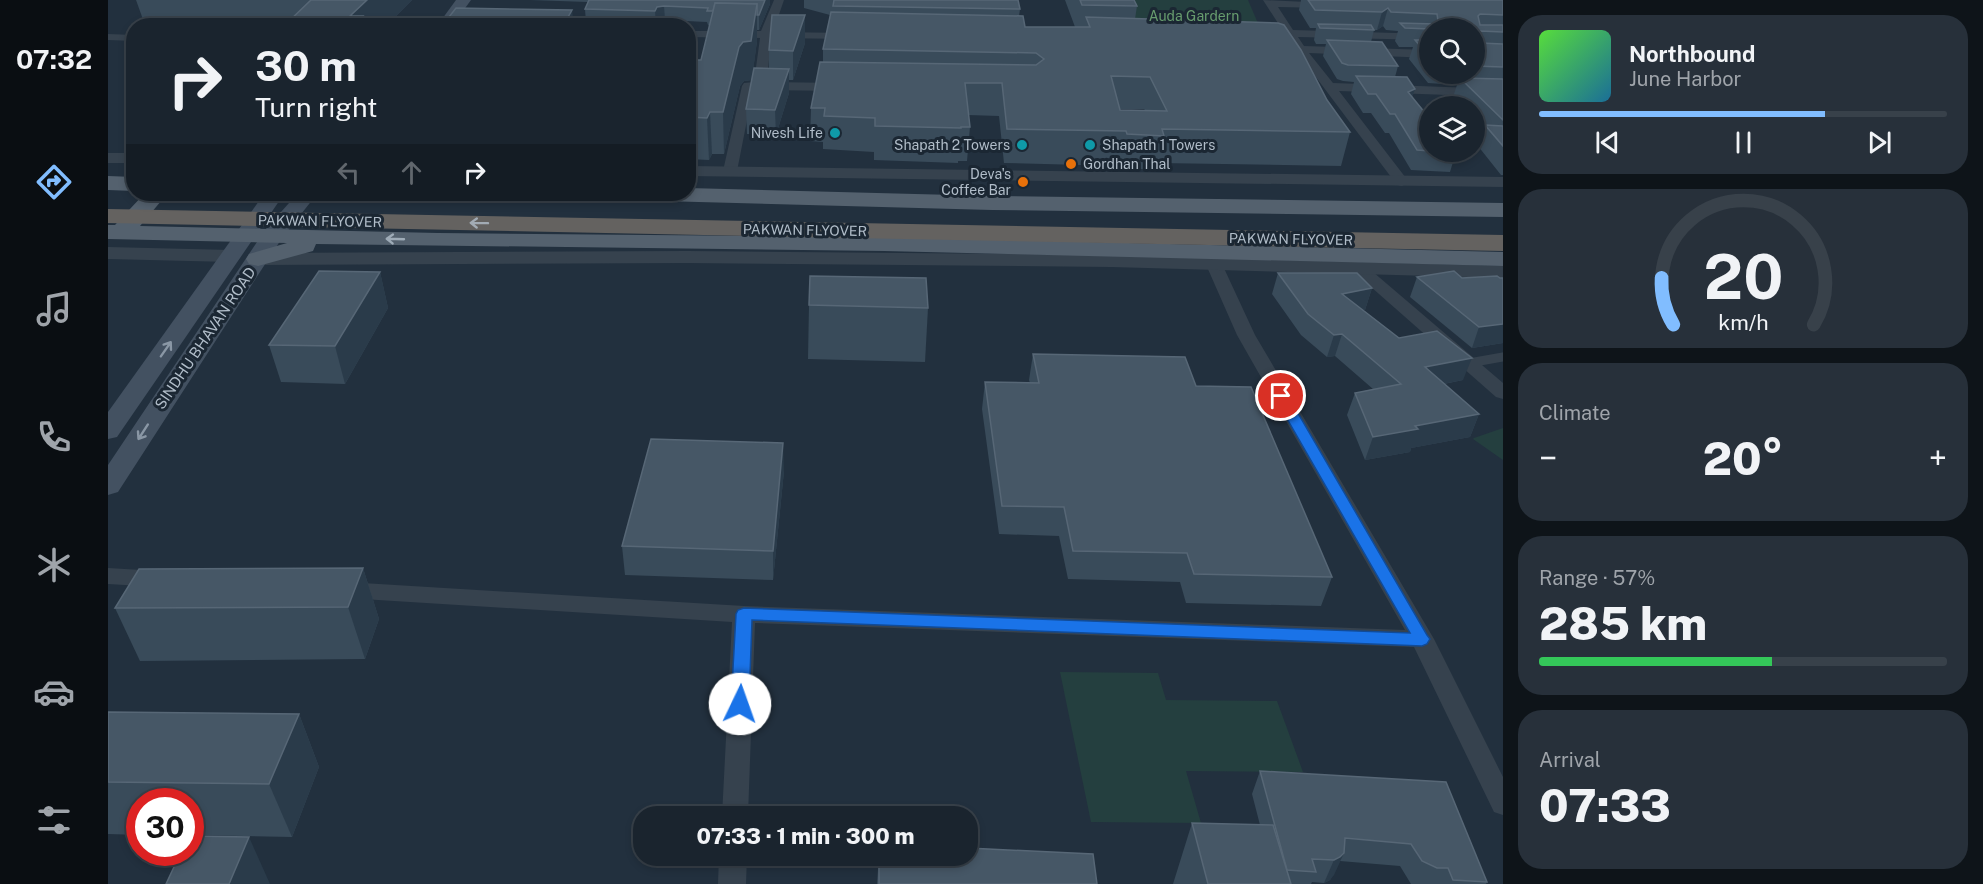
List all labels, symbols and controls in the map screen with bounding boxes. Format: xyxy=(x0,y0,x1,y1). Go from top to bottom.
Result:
park label: Auda Gardern xyxy=(1149,8,1239,24)
map controls xyxy=(1419,18,1485,162)
button: search xyxy=(1419,18,1485,84)
text: 30 m xyxy=(255,41,357,90)
text: Northbound xyxy=(1629,41,1755,67)
icon: right xyxy=(156,42,234,120)
text: 07:32 xyxy=(16,43,92,75)
text: June Harbor xyxy=(1629,67,1741,91)
text: Turn right xyxy=(255,91,378,123)
button: layers xyxy=(1419,96,1485,162)
place label: Nivesh Life xyxy=(751,125,823,141)
marker: Nivesh Life xyxy=(828,126,842,140)
icon: previous xyxy=(1591,126,1624,159)
icon: pause xyxy=(1727,126,1760,159)
icon: next xyxy=(1863,126,1896,159)
place label: Shapath 2 Towers xyxy=(894,137,1010,153)
place label: Shapath 1 Towers xyxy=(1102,137,1215,153)
marker: Shapath 2 Towers xyxy=(1015,138,1029,152)
marker: Shapath 1 Towers xyxy=(1083,138,1097,152)
icon: left xyxy=(332,156,365,189)
icon: ahead xyxy=(395,156,428,189)
icon: right xyxy=(458,156,491,189)
place label: Gordhan Thal xyxy=(1083,156,1171,172)
marker: Gordhan Thal xyxy=(1064,157,1078,171)
icon: directions xyxy=(33,161,75,203)
place label: Deva's Coffee Bar xyxy=(941,166,1011,198)
marker: Deva's Coffee Bar xyxy=(1016,175,1030,189)
street label: PAKWAN FLYOVER xyxy=(258,212,382,230)
one-way arrow xyxy=(469,218,489,229)
street label: PAKWAN FLYOVER xyxy=(743,221,867,239)
street label: PAKWAN FLYOVER xyxy=(1229,230,1353,248)
one-way arrow xyxy=(385,234,405,245)
text: 20 xyxy=(1703,240,1783,313)
street label: SINDHU BHAVAN ROAD xyxy=(151,264,259,412)
icon: music xyxy=(33,288,75,330)
text: km/h xyxy=(1718,311,1768,336)
one-way arrow xyxy=(160,341,172,357)
pin xyxy=(1255,370,1306,421)
icon: arrive xyxy=(1264,379,1297,412)
text: Climate xyxy=(1539,401,1611,425)
icon: phone xyxy=(33,416,75,458)
one-way arrow xyxy=(137,423,149,440)
text: 20° xyxy=(1703,432,1783,485)
text: − xyxy=(1539,439,1557,477)
text: + xyxy=(1929,439,1947,477)
icon: climate xyxy=(33,544,75,586)
text: Range · 57% xyxy=(1539,566,1655,590)
text: 285 km xyxy=(1539,597,1707,650)
icon: car xyxy=(33,671,75,713)
position arrow xyxy=(708,672,772,736)
text: Arrival xyxy=(1539,748,1601,772)
text: 07:33 xyxy=(1539,779,1671,832)
speed limit sign: 30 xyxy=(126,788,204,866)
icon: filters xyxy=(33,799,75,841)
text: 07:33 · 1 min · 300 m xyxy=(696,823,915,849)

